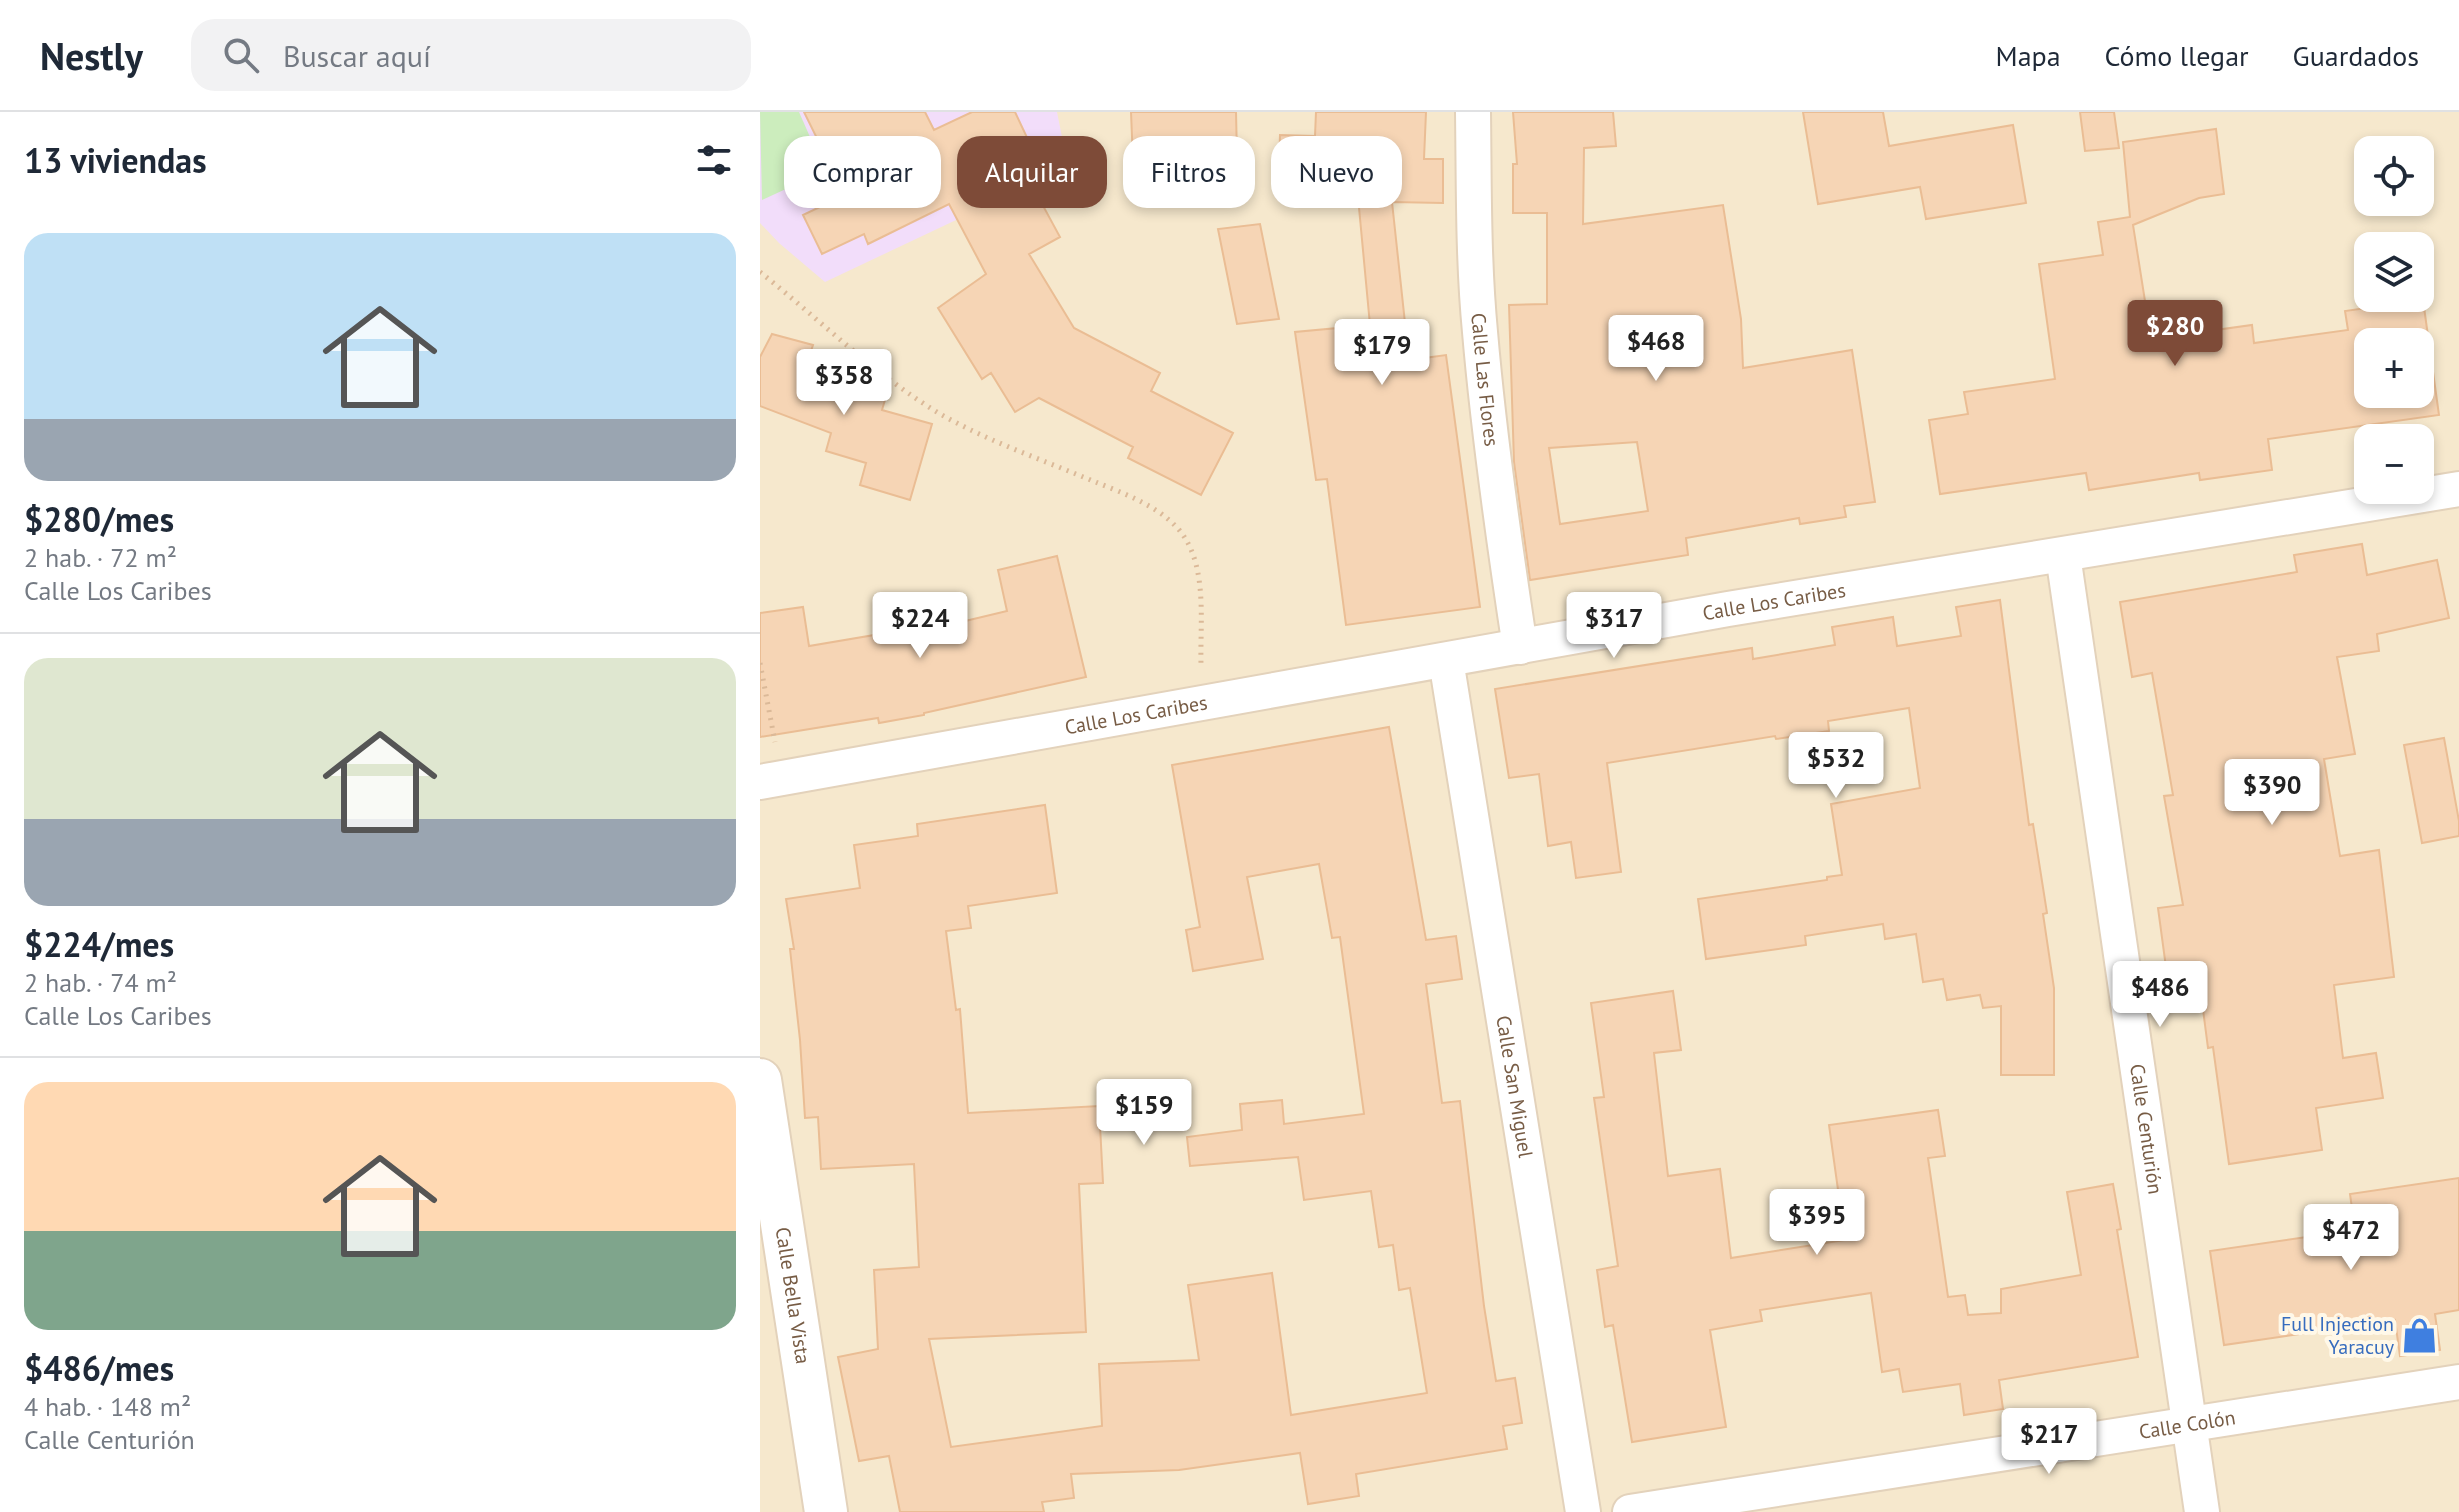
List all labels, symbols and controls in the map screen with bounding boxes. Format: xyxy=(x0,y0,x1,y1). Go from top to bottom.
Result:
search box xyxy=(191,19,751,91)
text: Nestly xyxy=(40,31,143,80)
icon: search xyxy=(219,33,263,77)
text: Buscar aquí xyxy=(283,36,431,75)
text: Mapa xyxy=(1996,37,2061,74)
text: Cómo llegar xyxy=(2105,37,2249,74)
text: Guardados xyxy=(2293,37,2419,74)
chip: Comprar xyxy=(784,136,941,208)
chip: Alquilar xyxy=(957,136,1107,208)
chip: Filtros xyxy=(1123,136,1255,208)
chip: Nuevo xyxy=(1271,136,1402,208)
map controls xyxy=(2354,136,2434,504)
button: locate xyxy=(2354,136,2434,216)
text: 13 viviendas xyxy=(24,138,207,182)
icon: filters xyxy=(692,138,736,182)
button: layers xyxy=(2354,232,2434,312)
icon: home xyxy=(308,285,452,429)
pin: $280 xyxy=(2128,300,2222,368)
text: $280 xyxy=(2146,309,2204,342)
street label: Calle Las Flores xyxy=(1465,312,1505,448)
pin: $468 xyxy=(1609,315,1703,383)
pin: $179 xyxy=(1335,319,1429,387)
text: $468 xyxy=(1627,324,1685,357)
text: $179 xyxy=(1353,328,1411,361)
button: + xyxy=(2354,328,2434,408)
pin: $358 xyxy=(797,349,891,417)
text: $358 xyxy=(815,358,873,391)
button: − xyxy=(2354,424,2434,504)
text: $280/mes xyxy=(24,497,174,541)
text: 2 hab. · 72 m² xyxy=(24,541,177,574)
text: Calle Los Caribes xyxy=(24,574,212,607)
street label: Calle Los Caribes xyxy=(1701,577,1847,626)
pin: $224 xyxy=(873,592,967,660)
pin: $317 xyxy=(1567,592,1661,660)
text: $224 xyxy=(891,601,949,634)
text: $317 xyxy=(1585,601,1643,634)
street label: Calle Los Caribes xyxy=(1063,689,1209,740)
icon: home xyxy=(308,710,452,854)
pin: $532 xyxy=(1789,732,1883,800)
text: $532 xyxy=(1807,741,1865,774)
pin: $390 xyxy=(2225,759,2319,827)
text: $390 xyxy=(2243,768,2301,801)
text: $224/mes xyxy=(24,922,174,966)
pin: $486 xyxy=(2113,961,2207,1029)
text: 2 hab. · 74 m² xyxy=(24,966,177,999)
text: $486 xyxy=(2131,970,2189,1003)
text: Calle Los Caribes xyxy=(24,999,212,1032)
street label: Calle San Miguel xyxy=(1490,1013,1539,1160)
street label: Calle Centurión xyxy=(2124,1062,2169,1196)
pin: $159 xyxy=(1097,1079,1191,1147)
text: $159 xyxy=(1115,1088,1173,1121)
icon: home xyxy=(308,1134,452,1278)
pin: $395 xyxy=(1770,1189,1864,1257)
text: $395 xyxy=(1788,1198,1846,1231)
pin: $472 xyxy=(2304,1204,2398,1272)
text: $472 xyxy=(2322,1213,2380,1246)
street label: Calle Bella Vista xyxy=(770,1225,816,1366)
place label: Full Injection Yaracuy xyxy=(2281,1311,2395,1360)
shop icon: Full Injection Yaracuy xyxy=(2401,1317,2439,1355)
text: $486/mes xyxy=(24,1346,174,1390)
text: 4 hab. · 148 m² xyxy=(24,1390,191,1423)
street label: Calle Colón xyxy=(2137,1404,2237,1445)
pin: $217 xyxy=(2002,1408,2096,1476)
text: $217 xyxy=(2020,1417,2078,1450)
text: Calle Centurión xyxy=(24,1423,195,1456)

